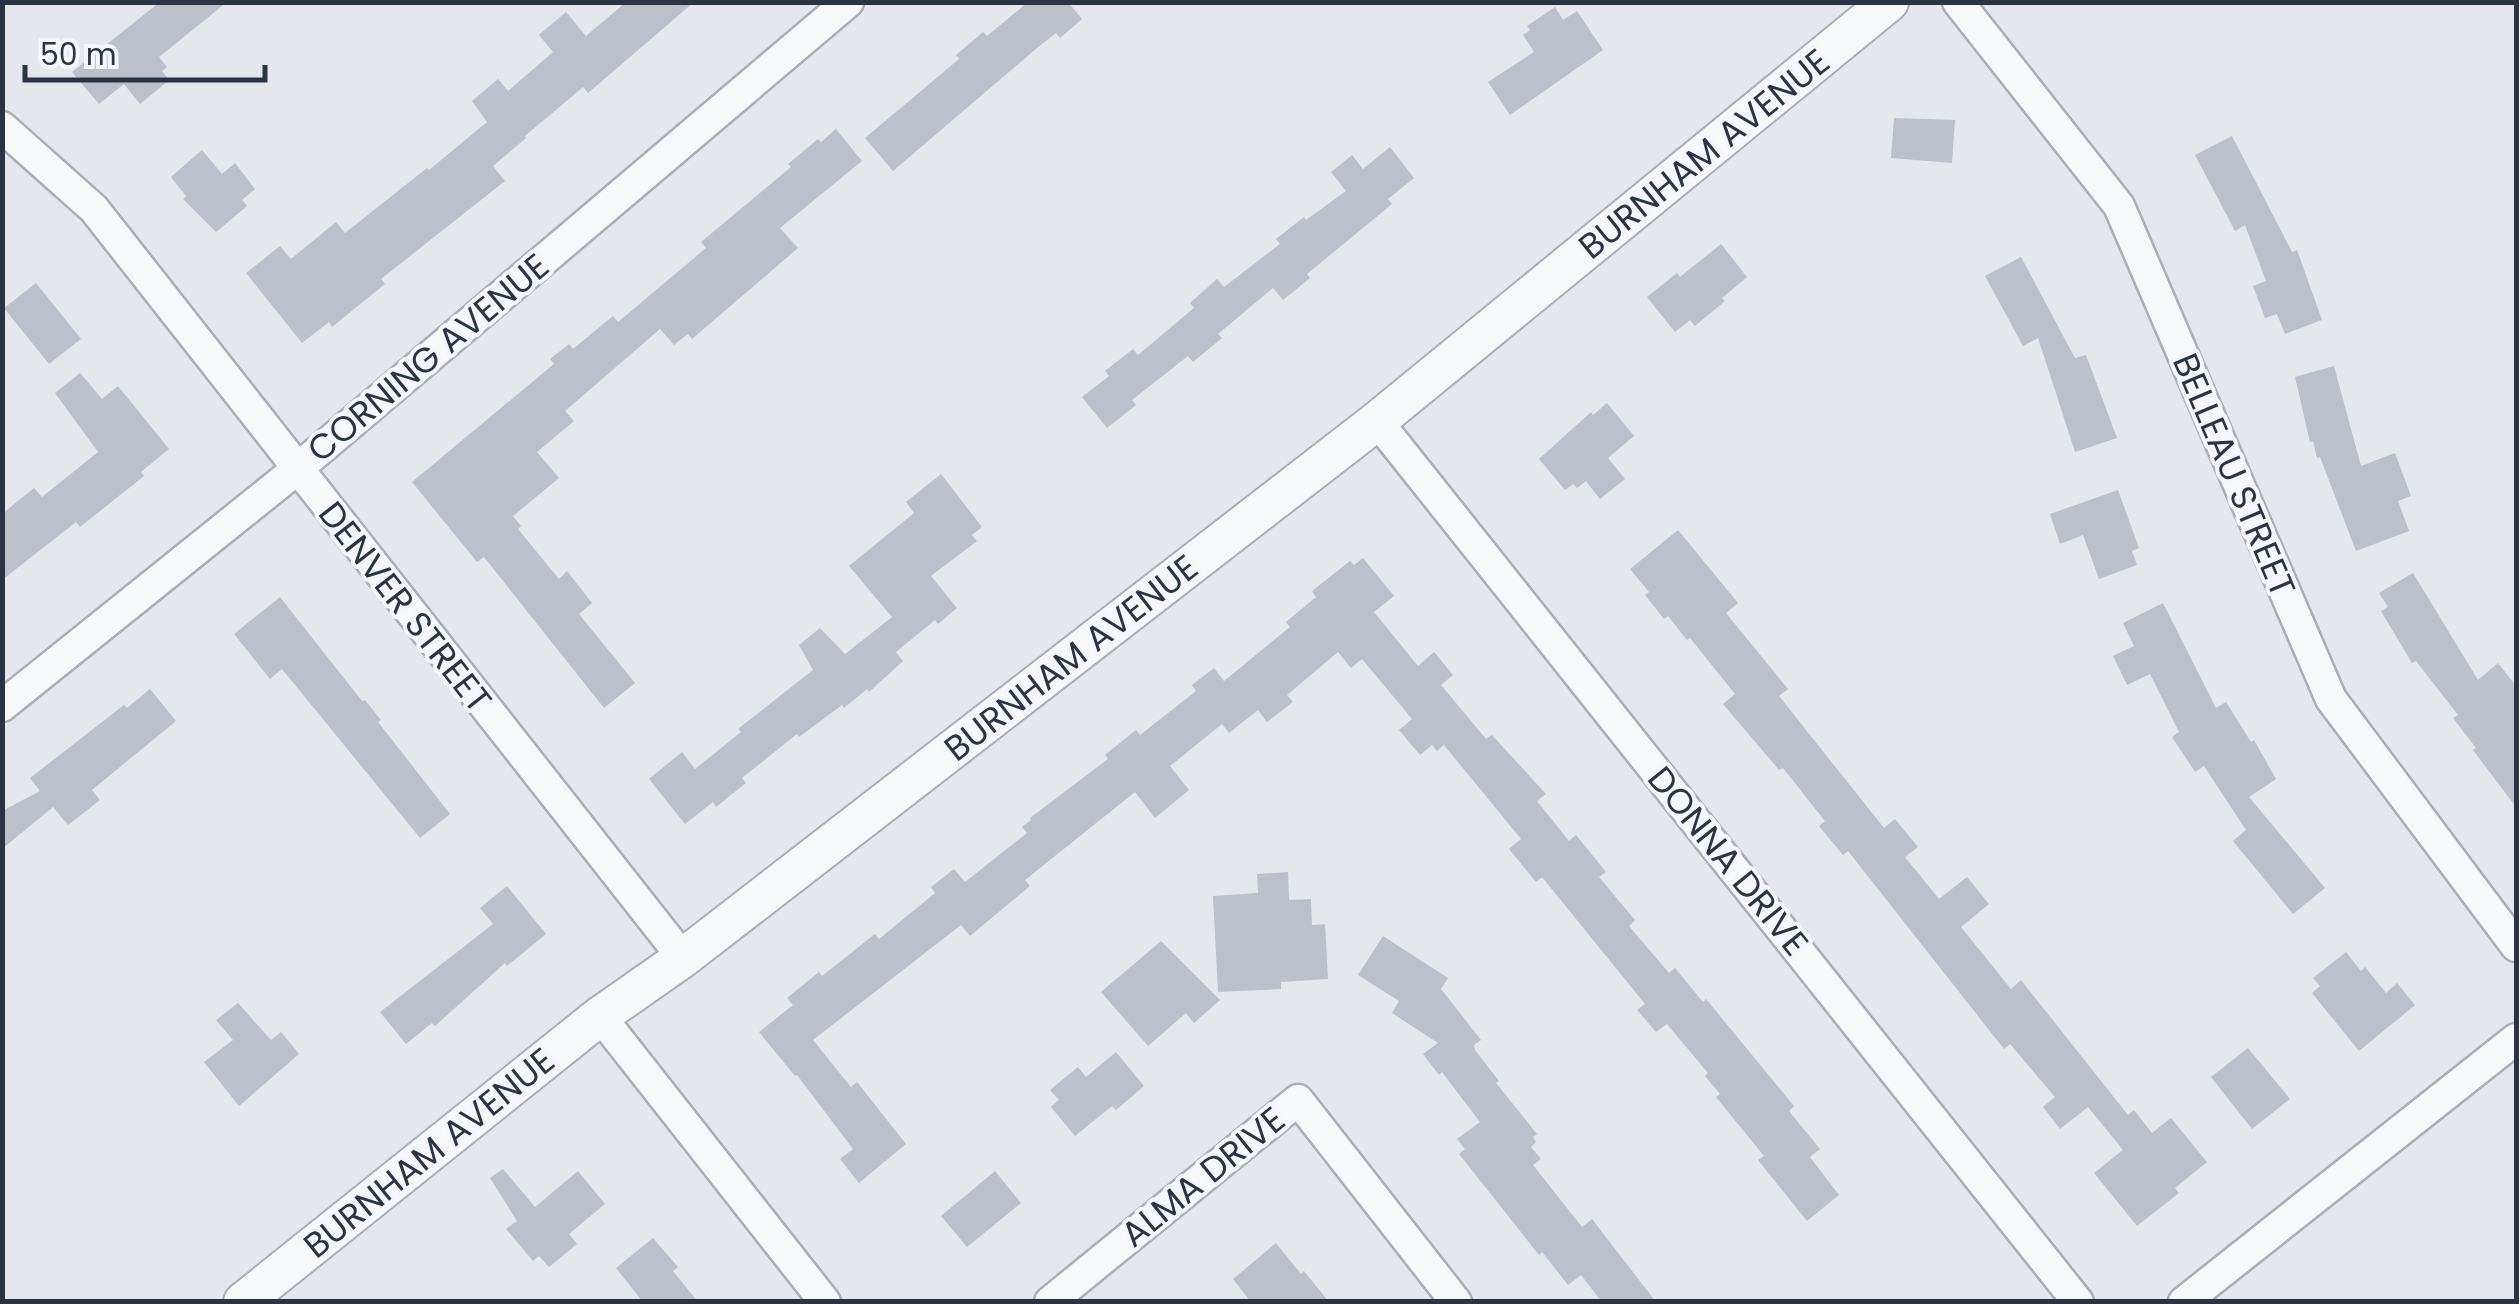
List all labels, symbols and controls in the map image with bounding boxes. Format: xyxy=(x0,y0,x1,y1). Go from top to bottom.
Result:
scale bar xyxy=(25,20,265,82)
text: 50 m xyxy=(40,33,117,76)
street label: BURNHAM AVENUE xyxy=(1568,37,1839,270)
street label: CORNING AVENUE xyxy=(296,242,559,473)
street label: BELLEAU STREET xyxy=(2161,346,2308,604)
street label: DENVER STREET xyxy=(308,491,503,722)
street label: BURNHAM AVENUE xyxy=(934,543,1208,772)
street label: DONNA DRIVE xyxy=(1637,756,1820,966)
street label: BURNHAM AVENUE xyxy=(293,1036,564,1269)
street label: ALMA DRIVE xyxy=(1110,1095,1295,1258)

